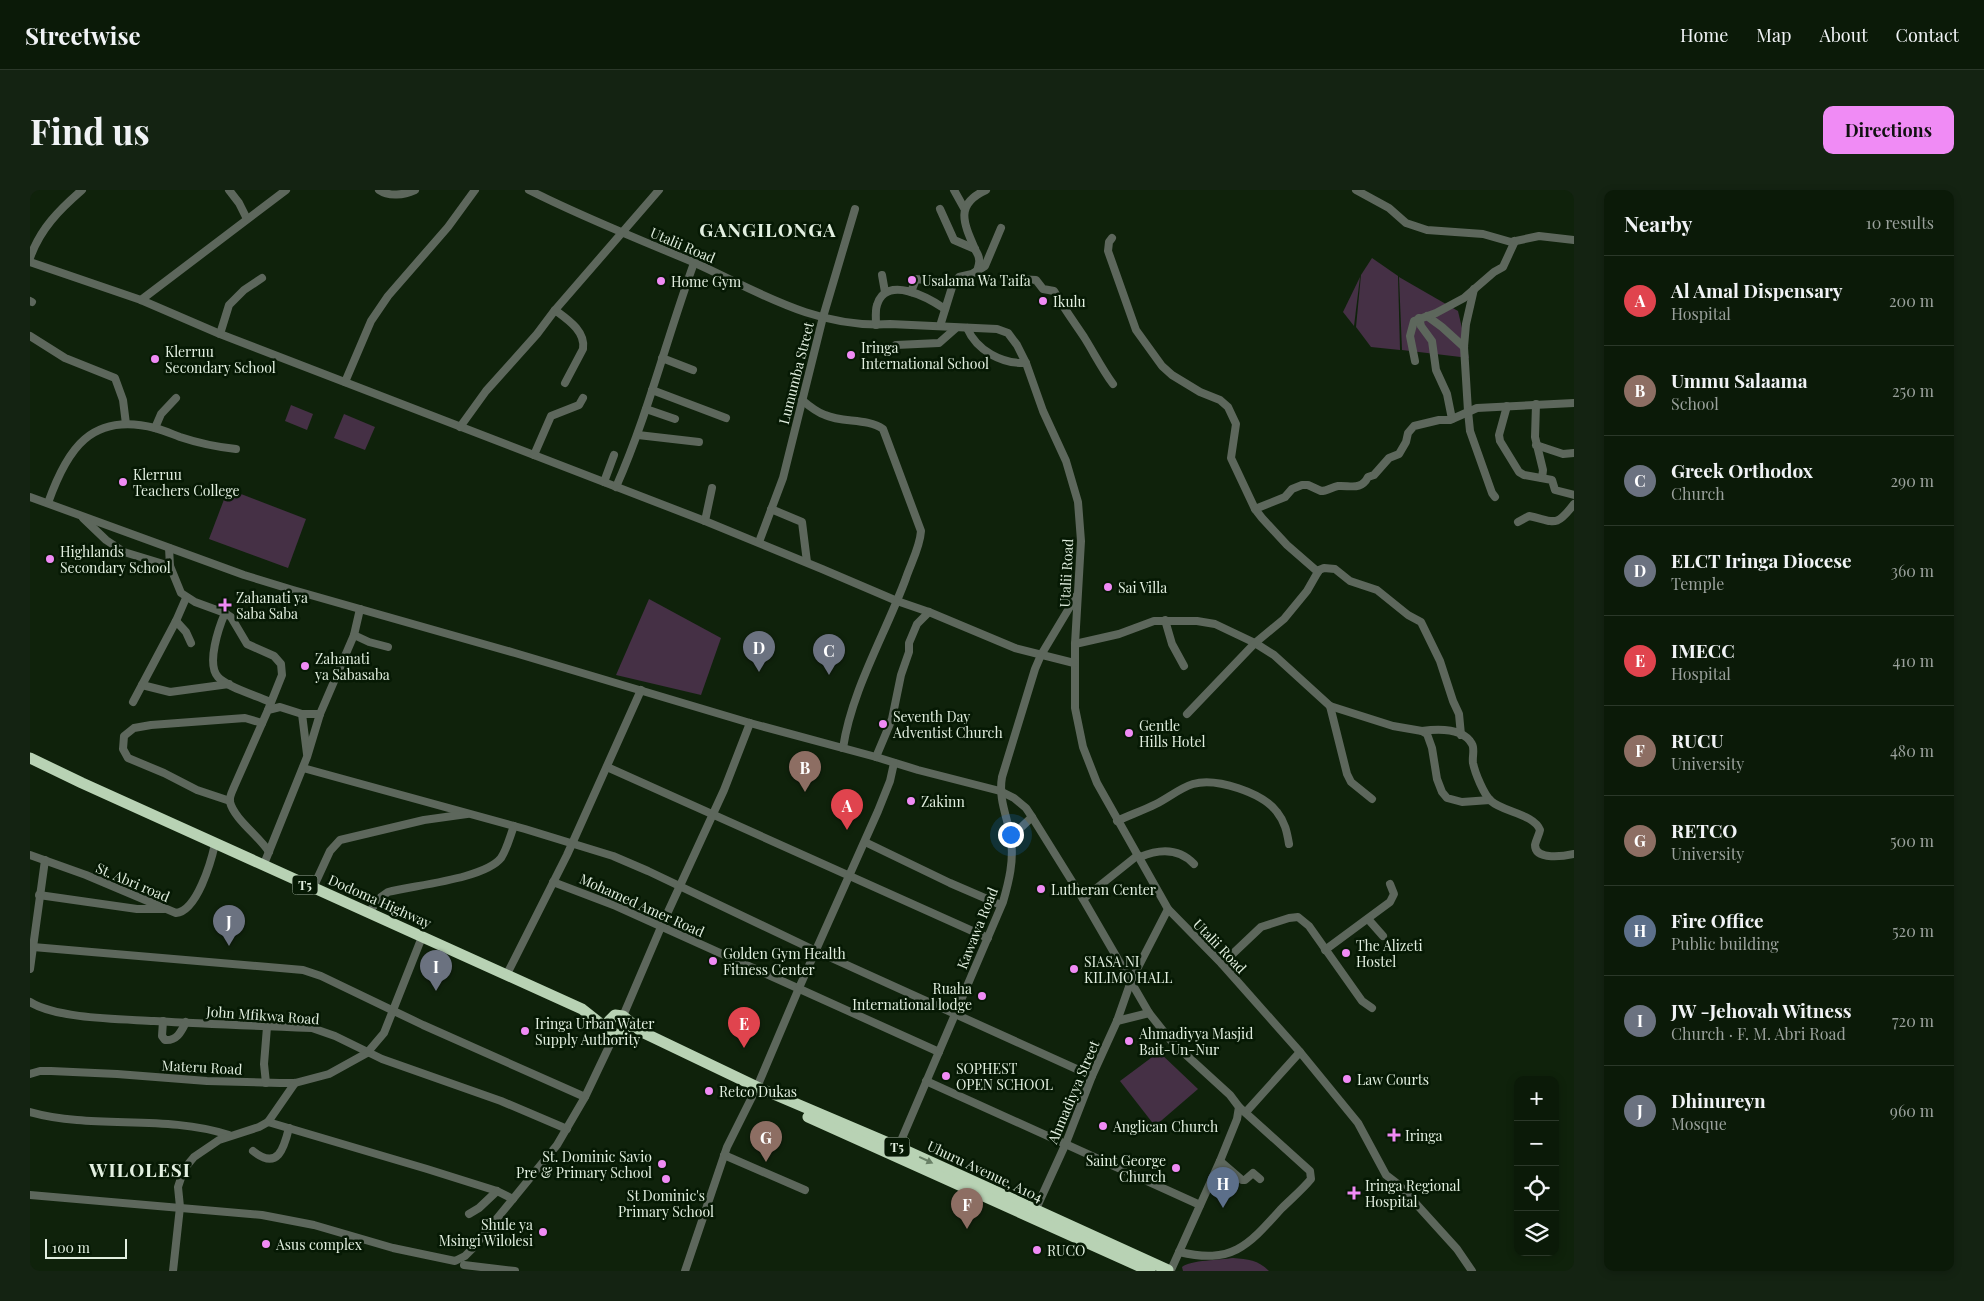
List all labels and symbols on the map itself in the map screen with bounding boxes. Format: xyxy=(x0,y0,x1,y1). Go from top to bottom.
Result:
district label: GANGILONGA xyxy=(699,216,837,242)
street label: Utalii Road xyxy=(648,223,718,267)
place label: Usalama Wa Taifa xyxy=(922,271,1031,290)
place label: Home Gym xyxy=(671,272,742,291)
marker: Usalama Wa Taifa xyxy=(906,274,918,286)
marker: Home Gym xyxy=(655,275,667,287)
place label: Ikulu xyxy=(1053,292,1086,311)
marker: Ikulu xyxy=(1037,295,1049,307)
street label: Lumumba Street xyxy=(774,319,818,426)
place label: Iringa International School xyxy=(861,338,989,373)
place label: Klerruu Secondary School xyxy=(165,342,276,377)
marker: Iringa International School xyxy=(845,349,857,361)
marker: Klerruu Secondary School xyxy=(149,353,161,365)
place label: Klerruu Teachers College xyxy=(133,465,240,500)
marker: Klerruu Teachers College xyxy=(117,476,129,488)
street label: Utalii Road xyxy=(1055,538,1077,608)
place label: Highlands Secondary School xyxy=(60,542,171,577)
marker: Highlands Secondary School xyxy=(44,553,56,565)
place label: Sai Villa xyxy=(1118,578,1167,597)
marker: Sai Villa xyxy=(1102,581,1114,593)
place label: Zahanati ya Saba Saba xyxy=(236,588,308,623)
marker: Zahanati ya Saba Saba xyxy=(218,598,232,612)
pin: D xyxy=(743,631,775,672)
pin: C xyxy=(813,634,845,675)
place label: Zahanati ya Sabasaba xyxy=(314,649,390,684)
marker: Zahanati ya Sabasaba xyxy=(299,660,311,672)
place label: Seventh Day Adventist Church xyxy=(892,707,1003,742)
place label: Gentle Hills Hotel xyxy=(1139,716,1206,751)
marker: Seventh Day Adventist Church xyxy=(877,718,889,730)
marker: Gentle Hills Hotel xyxy=(1123,727,1135,739)
pin: B xyxy=(789,751,821,792)
pin: A xyxy=(831,789,863,830)
place label: Zakinn xyxy=(921,792,965,811)
marker: Zakinn xyxy=(905,795,917,807)
your location xyxy=(998,822,1024,848)
street label: St. Abri road xyxy=(93,858,173,906)
street label: Mohamed Amer Road xyxy=(576,869,708,941)
street label: Dodoma Highway xyxy=(325,870,435,932)
road number: T5 xyxy=(292,876,318,894)
place label: Lutheran Center xyxy=(1051,880,1157,899)
marker: Lutheran Center xyxy=(1035,883,1047,895)
street label: Kawawa Road xyxy=(952,884,1002,972)
pin: J xyxy=(213,905,245,946)
street label: Utalii Road xyxy=(1189,915,1251,977)
place label: The Alizeti Hostel xyxy=(1356,936,1423,971)
place label: Golden Gym Health Fitness Center xyxy=(723,944,846,979)
marker: The Alizeti Hostel xyxy=(1340,947,1352,959)
pin: I xyxy=(420,950,452,991)
place label: SIASA NI KILIMO HALL xyxy=(1084,952,1172,987)
marker: Golden Gym Health Fitness Center xyxy=(707,955,719,967)
marker: SIASA NI KILIMO HALL xyxy=(1068,963,1080,975)
place label: Ruaha International lodge xyxy=(852,979,972,1014)
marker: Ruaha International lodge xyxy=(976,990,988,1002)
street label: John Mfikwa Road xyxy=(205,1002,320,1028)
pin: E xyxy=(728,1007,760,1048)
place label: Iringa Urban Water Supply Authority xyxy=(535,1014,655,1049)
place label: Ahmadiyya Masjid Bait-Un-Nur xyxy=(1138,1024,1253,1059)
marker: Iringa Urban Water Supply Authority xyxy=(519,1025,531,1037)
marker: Ahmadiyya Masjid Bait-Un-Nur xyxy=(1123,1035,1135,1047)
street label: Ahmadiyya Street xyxy=(1042,1036,1104,1148)
street label: Materu Road xyxy=(161,1055,243,1079)
place label: SOPHEST OPEN SCHOOL xyxy=(956,1059,1053,1094)
marker: SOPHEST OPEN SCHOOL xyxy=(940,1070,952,1082)
place label: Law Courts xyxy=(1357,1070,1429,1089)
marker: Law Courts xyxy=(1341,1073,1353,1085)
place label: Retco Dukas xyxy=(719,1082,797,1101)
marker: Retco Dukas xyxy=(703,1085,715,1097)
place label: Anglican Church xyxy=(1112,1117,1219,1136)
marker: Anglican Church xyxy=(1097,1120,1109,1132)
pin: G xyxy=(750,1121,782,1162)
place label: Iringa xyxy=(1405,1126,1443,1145)
marker: Iringa xyxy=(1387,1128,1401,1142)
street label: Uhuru Avenue, A104 xyxy=(924,1136,1046,1206)
road number: T5 xyxy=(884,1138,910,1156)
place label: St. Dominic Savio Pre & Primary School xyxy=(516,1147,652,1182)
place label: Saint George Church xyxy=(1086,1151,1167,1186)
district label: WILOLESI xyxy=(88,1156,191,1182)
one-way arrow xyxy=(919,1156,933,1164)
marker: St. Dominic Savio Pre & Primary School xyxy=(656,1158,668,1170)
marker: Saint George Church xyxy=(1170,1162,1182,1174)
pin: H xyxy=(1207,1167,1239,1208)
marker: St Dominic's Primary School xyxy=(660,1173,672,1185)
place label: Iringa Regional Hospital xyxy=(1365,1176,1461,1211)
place label: St Dominic's Primary School xyxy=(618,1186,714,1221)
marker: Iringa Regional Hospital xyxy=(1347,1186,1361,1200)
pin: F xyxy=(951,1188,983,1229)
place label: Shule ya Msingi Wilolesi xyxy=(439,1215,533,1250)
marker: Shule ya Msingi Wilolesi xyxy=(537,1226,549,1238)
place label: Asus complex xyxy=(275,1235,363,1254)
scale bar xyxy=(45,1236,128,1259)
marker: Asus complex xyxy=(260,1238,272,1250)
place label: RUCO xyxy=(1047,1241,1085,1260)
marker: RUCO xyxy=(1031,1244,1043,1256)

